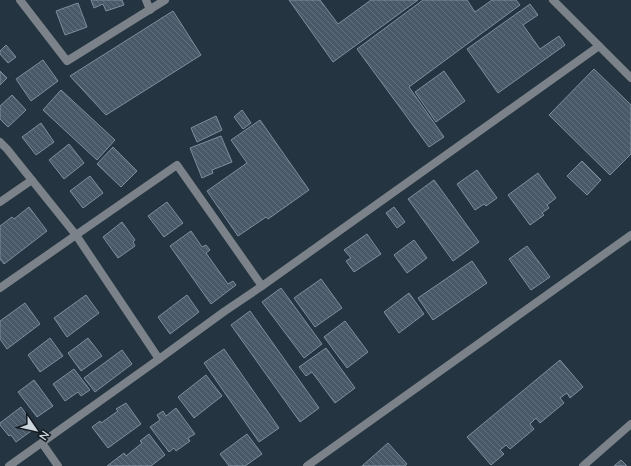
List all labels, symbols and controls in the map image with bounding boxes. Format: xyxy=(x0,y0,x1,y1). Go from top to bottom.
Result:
north arrow xyxy=(16,410,56,450)
text: N xyxy=(37,429,52,443)

